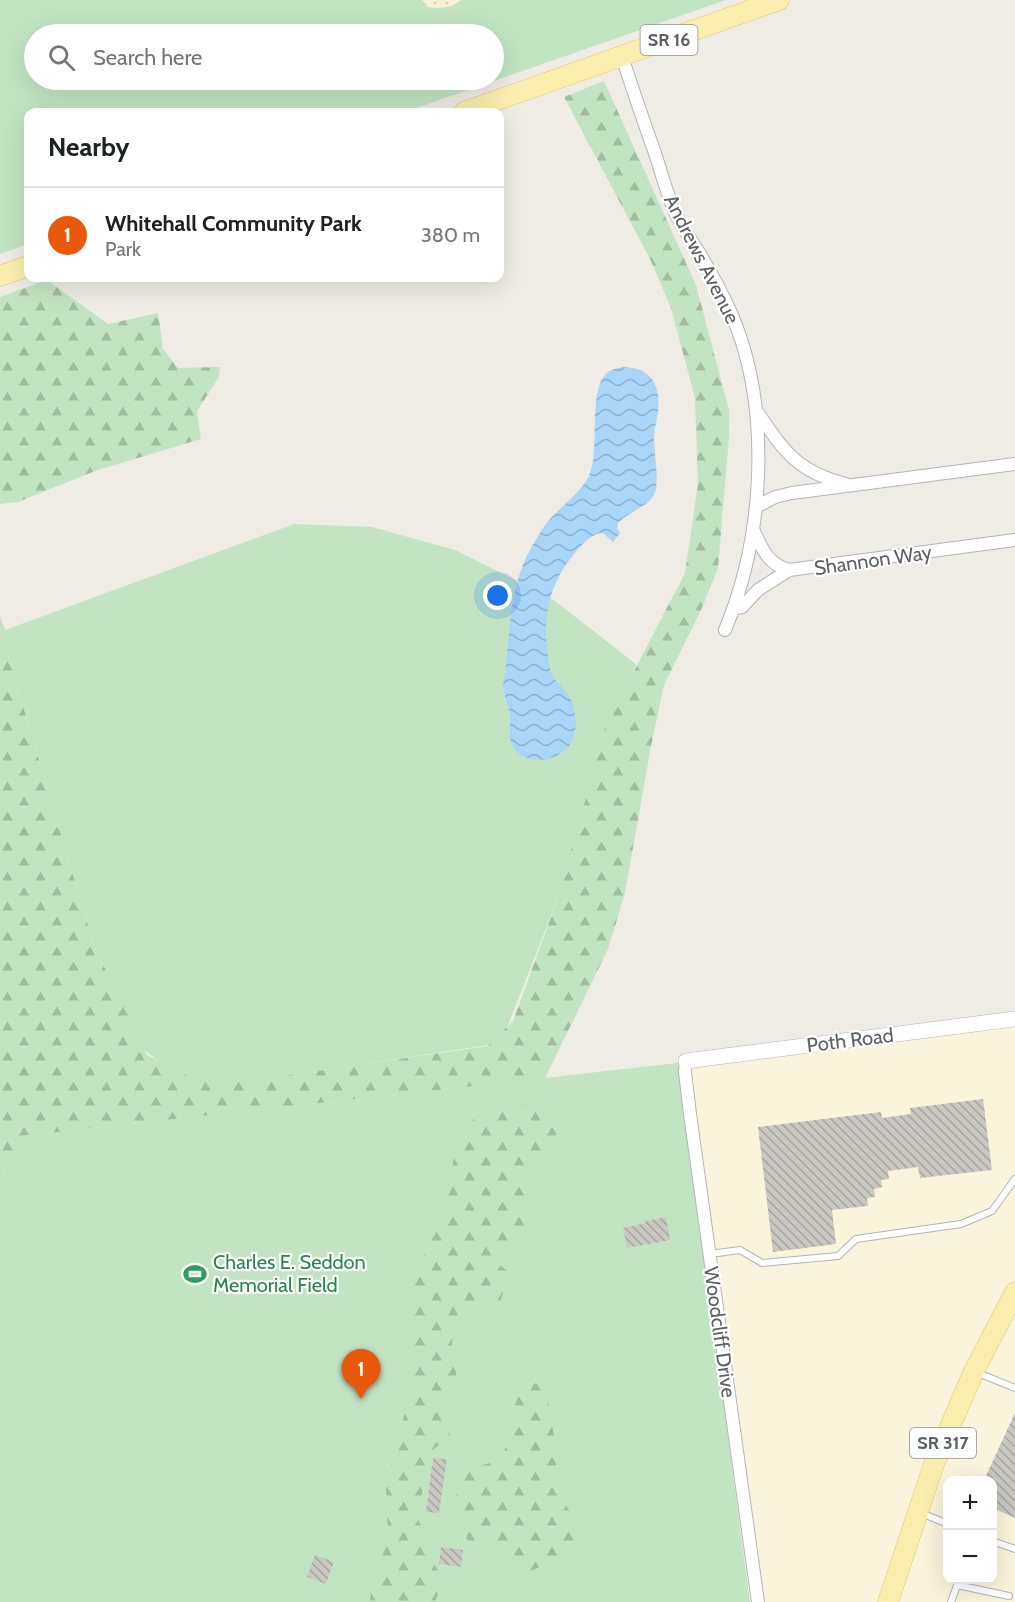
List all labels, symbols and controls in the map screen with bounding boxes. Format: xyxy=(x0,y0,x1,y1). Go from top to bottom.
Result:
search box xyxy=(24,24,504,90)
road number: SR 16 xyxy=(640,25,698,55)
icon: search xyxy=(45,41,78,74)
text: Search here xyxy=(93,44,202,71)
text: Nearby xyxy=(48,131,129,163)
street label: Andrews Avenue xyxy=(659,190,745,328)
text: Whitehall Community Park xyxy=(105,210,362,237)
text: 1 xyxy=(64,223,71,247)
text: 380 m xyxy=(421,223,480,247)
text: Park xyxy=(105,237,141,261)
street label: Shannon Way xyxy=(813,540,933,580)
your location xyxy=(483,581,512,610)
street label: Poth Road xyxy=(805,1023,895,1057)
place label: Charles E. Seddon Memorial Field xyxy=(213,1250,366,1297)
sports icon: Charles E. Seddon Memorial Field xyxy=(182,1261,208,1287)
street label: Woodcliff Drive xyxy=(699,1265,741,1399)
pin: 1 xyxy=(342,1350,380,1399)
road number: SR 317 xyxy=(910,1428,976,1458)
map controls xyxy=(943,1476,997,1584)
button: + xyxy=(943,1476,997,1530)
button: − xyxy=(943,1530,997,1584)

